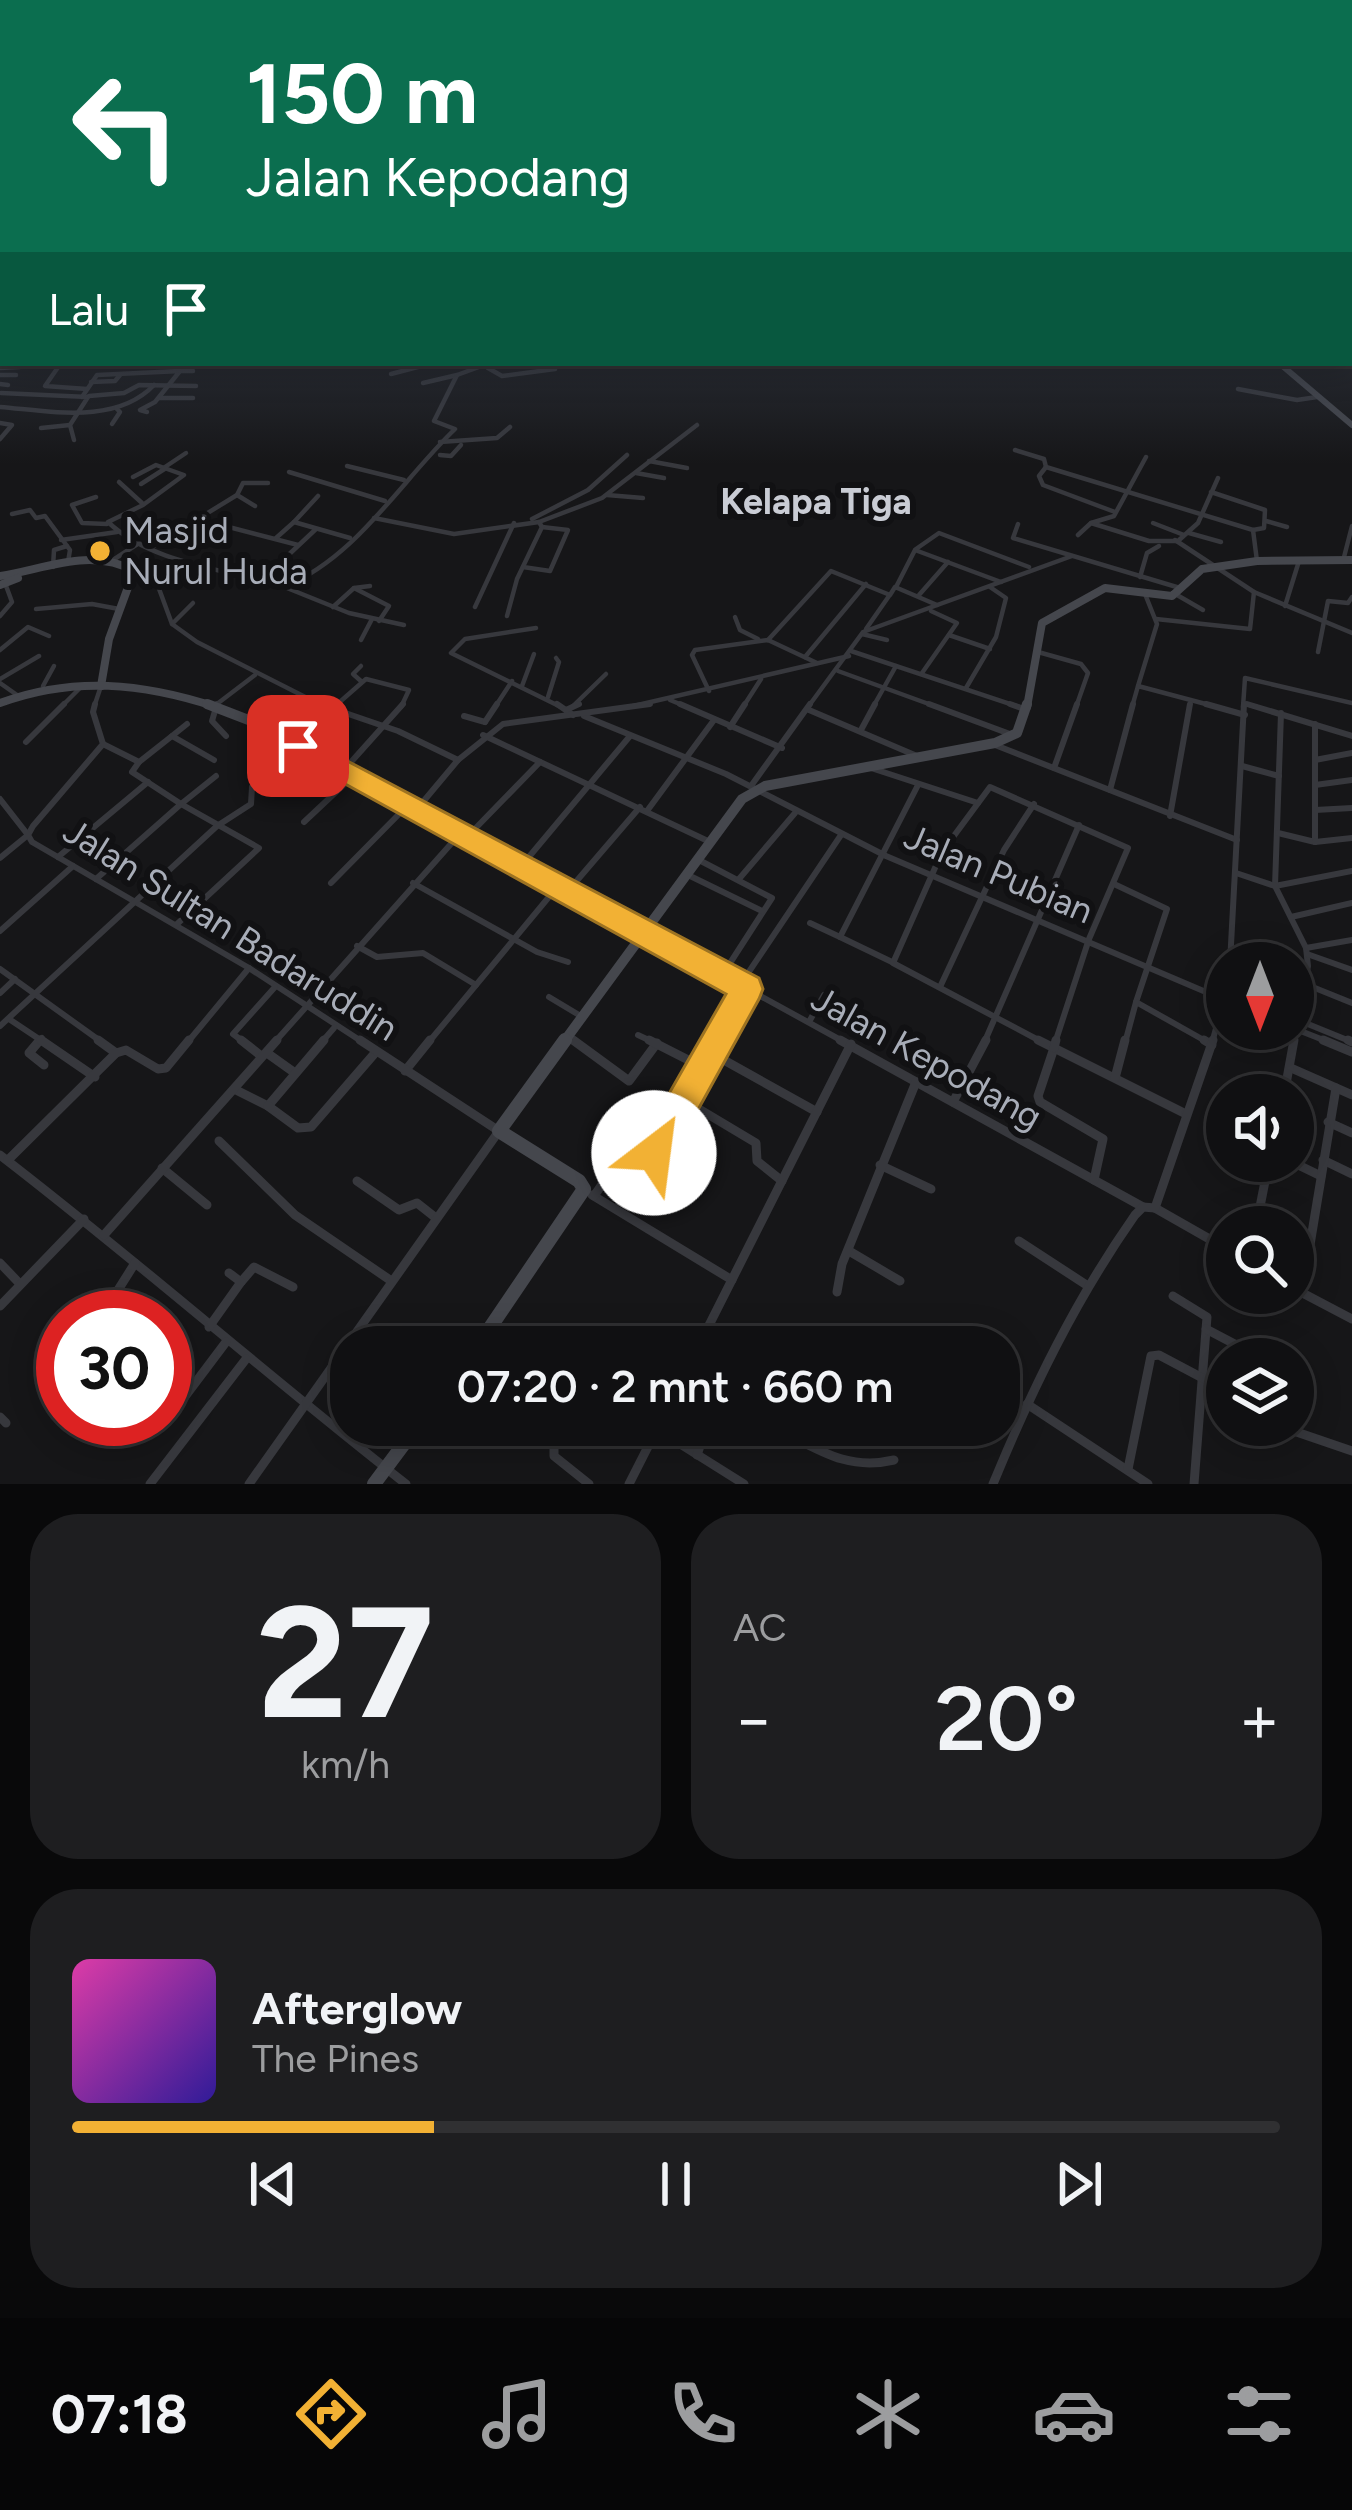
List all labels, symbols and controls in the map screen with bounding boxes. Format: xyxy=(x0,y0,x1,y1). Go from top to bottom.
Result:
text: 150 m xyxy=(246,43,478,144)
icon: left xyxy=(48,48,204,204)
text: Jalan Kepodang xyxy=(246,145,630,210)
icon: arrive xyxy=(153,276,219,342)
text: Lalu xyxy=(48,282,129,336)
district label: Kelapa Tiga xyxy=(720,480,912,523)
place label: Masjid Nurul Huda xyxy=(124,509,308,593)
marker: Masjid Nurul Huda xyxy=(87,538,113,564)
pin xyxy=(247,695,349,797)
icon: arrive xyxy=(265,713,331,779)
street label: Jalan Sultan Badaruddin xyxy=(56,809,406,1050)
street label: Jalan Pubian xyxy=(898,814,1100,932)
north arrow xyxy=(1206,942,1314,1050)
map controls xyxy=(1206,942,1314,1446)
street label: Jalan Kepodang xyxy=(804,977,1049,1138)
button: sound xyxy=(1206,1074,1314,1182)
position arrow xyxy=(591,1090,717,1216)
button: search xyxy=(1206,1206,1314,1314)
speed limit sign: 30 xyxy=(36,1290,192,1446)
button: layers xyxy=(1206,1338,1314,1446)
text: 07:20 · 2 mnt · 660 m xyxy=(457,1359,893,1413)
text: 27 xyxy=(257,1569,434,1756)
text: AC xyxy=(733,1604,787,1651)
text: 20° xyxy=(935,1664,1078,1773)
text: − xyxy=(733,1679,774,1759)
text: + xyxy=(1239,1679,1280,1759)
text: km/h xyxy=(301,1741,390,1788)
text: Afterglow xyxy=(252,1981,462,2035)
text: The Pines xyxy=(252,2035,419,2082)
icon: previous xyxy=(240,2151,306,2217)
icon: pause xyxy=(643,2151,709,2217)
icon: next xyxy=(1046,2151,1112,2217)
icon: directions xyxy=(289,2372,373,2456)
icon: music xyxy=(475,2372,559,2456)
icon: phone xyxy=(661,2372,745,2456)
icon: climate xyxy=(846,2372,930,2456)
icon: car xyxy=(1032,2372,1116,2456)
icon: filters xyxy=(1217,2372,1301,2456)
text: 07:18 xyxy=(51,2382,188,2447)

